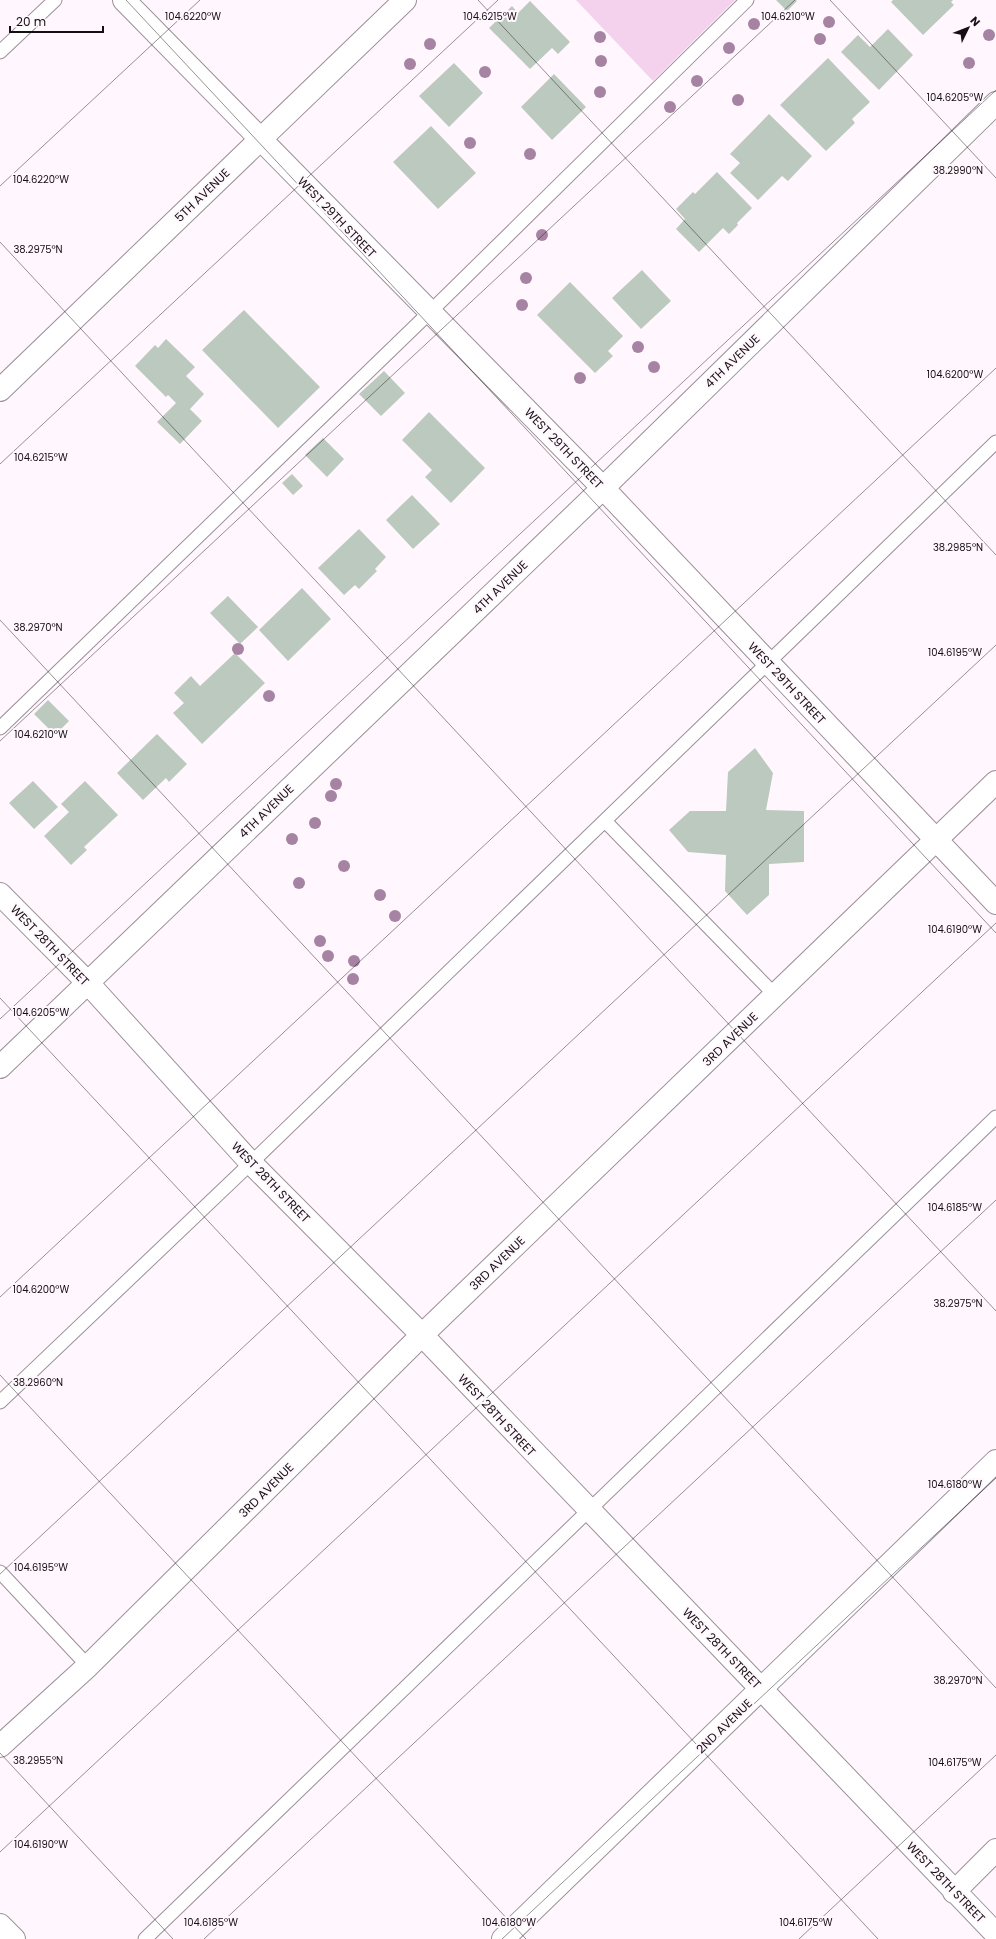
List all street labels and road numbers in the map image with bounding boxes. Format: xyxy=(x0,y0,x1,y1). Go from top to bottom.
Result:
street label: 5TH AVENUE xyxy=(171,164,233,226)
street label: WEST 29TH STREET xyxy=(294,173,381,262)
street label: 4TH AVENUE xyxy=(701,330,763,392)
street label: WEST 29TH STREET xyxy=(521,404,608,493)
street label: 4TH AVENUE xyxy=(469,556,531,618)
street label: WEST 29TH STREET xyxy=(744,638,830,728)
street label: 4TH AVENUE xyxy=(235,780,297,842)
street label: WEST 28TH STREET xyxy=(7,901,94,990)
street label: 3RD AVENUE xyxy=(699,1008,761,1070)
street label: WEST 28TH STREET xyxy=(228,1138,315,1227)
street label: 3RD AVENUE xyxy=(466,1232,528,1294)
street label: WEST 28TH STREET xyxy=(454,1370,540,1460)
street label: 3RD AVENUE xyxy=(235,1459,297,1521)
street label: WEST 28TH STREET xyxy=(679,1604,766,1693)
street label: 2ND AVENUE xyxy=(692,1695,756,1757)
street label: WEST 28TH STREET xyxy=(903,1838,990,1927)

